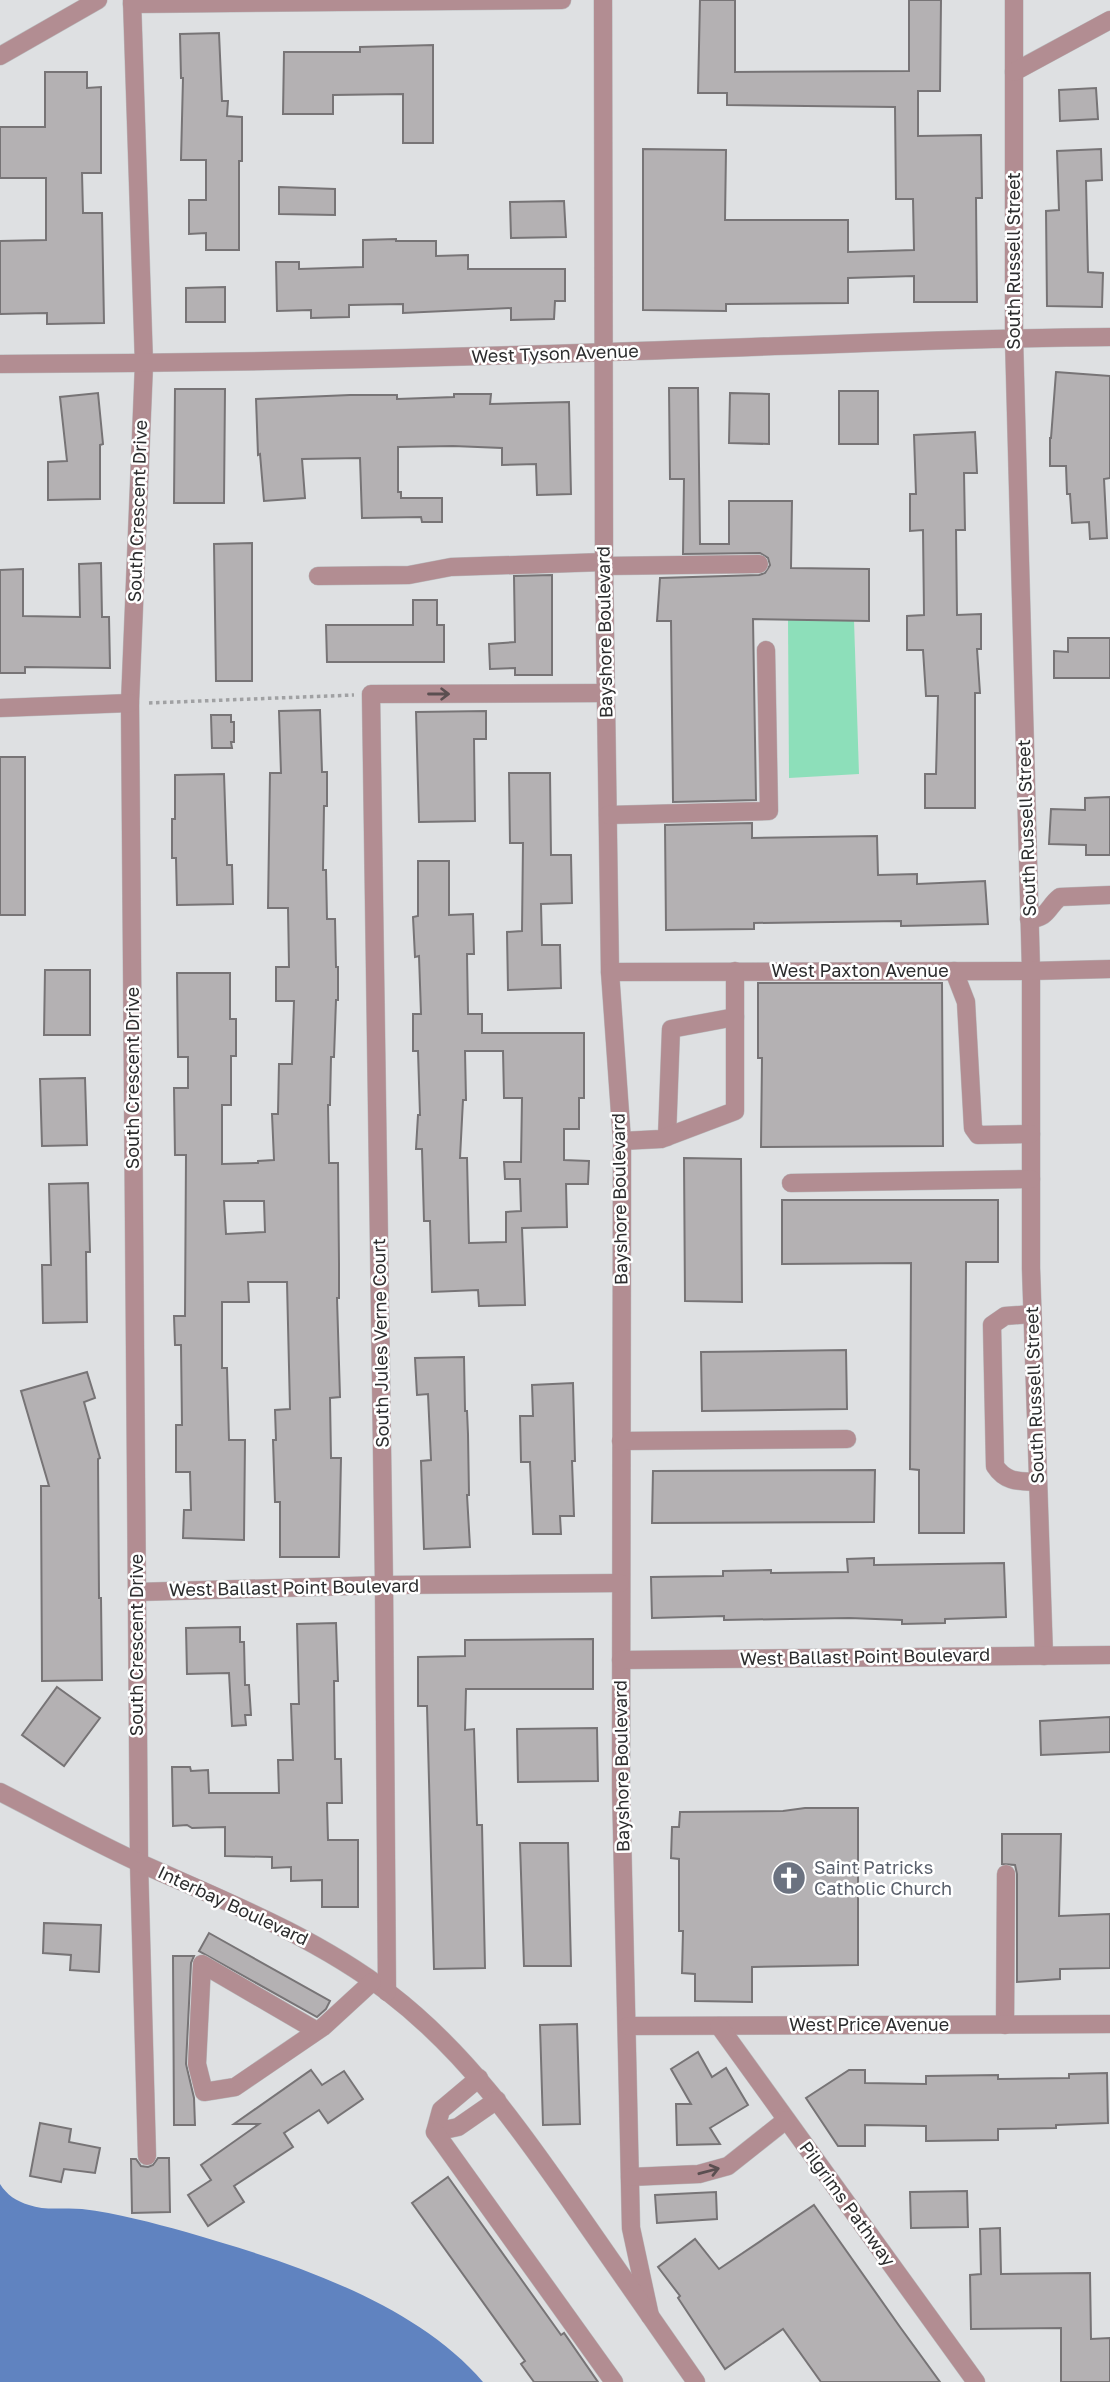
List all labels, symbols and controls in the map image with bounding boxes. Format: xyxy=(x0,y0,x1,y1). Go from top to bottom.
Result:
street label: South Russell Street xyxy=(1002,172,1024,350)
street label: West Tyson Avenue xyxy=(471,339,639,367)
street label: South Crescent Drive xyxy=(123,419,151,603)
street label: Bayshore Boulevard xyxy=(591,546,617,718)
one-way arrow xyxy=(427,687,450,701)
street label: South Russell Street xyxy=(1012,739,1040,917)
street label: West Paxton Avenue xyxy=(771,959,949,981)
street label: South Crescent Drive xyxy=(121,987,143,1169)
street label: Bayshore Boulevard xyxy=(606,1113,632,1285)
street label: South Jules Verne Court xyxy=(367,1238,393,1448)
street label: South Russell Street xyxy=(1020,1306,1048,1484)
street label: South Crescent Drive xyxy=(125,1554,147,1736)
street label: West Ballast Point Boulevard xyxy=(169,1574,419,1600)
street label: West Ballast Point Boulevard xyxy=(740,1643,990,1669)
street label: Bayshore Boulevard xyxy=(608,1680,634,1852)
place label: Saint Patricks Catholic Church xyxy=(814,1856,952,1899)
church icon: Saint Patricks Catholic Church xyxy=(770,1859,808,1897)
street label: Interbay Boulevard xyxy=(155,1861,312,1950)
street label: West Price Avenue xyxy=(789,2013,949,2035)
street label: Pilgrims Pathway xyxy=(795,2137,900,2270)
one-way arrow xyxy=(697,2164,720,2177)

